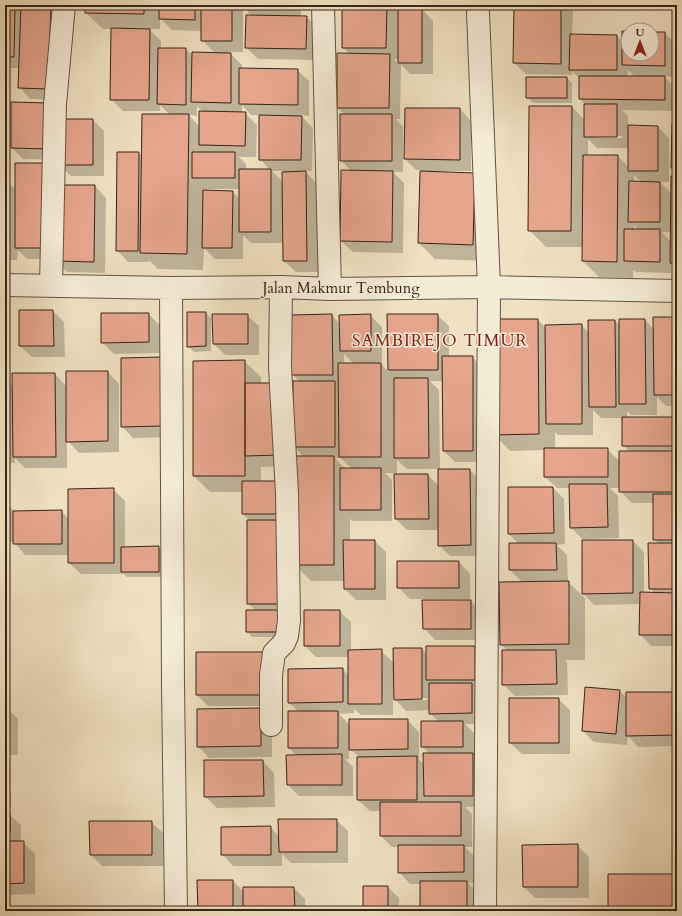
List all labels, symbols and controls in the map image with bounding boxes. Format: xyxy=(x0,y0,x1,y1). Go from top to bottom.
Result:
north arrow xyxy=(620,22,660,62)
text: U xyxy=(636,25,645,40)
street label: Jalan Makmur Tembung xyxy=(260,278,420,298)
district label: SAMBIREJO TIMUR xyxy=(352,329,528,352)

